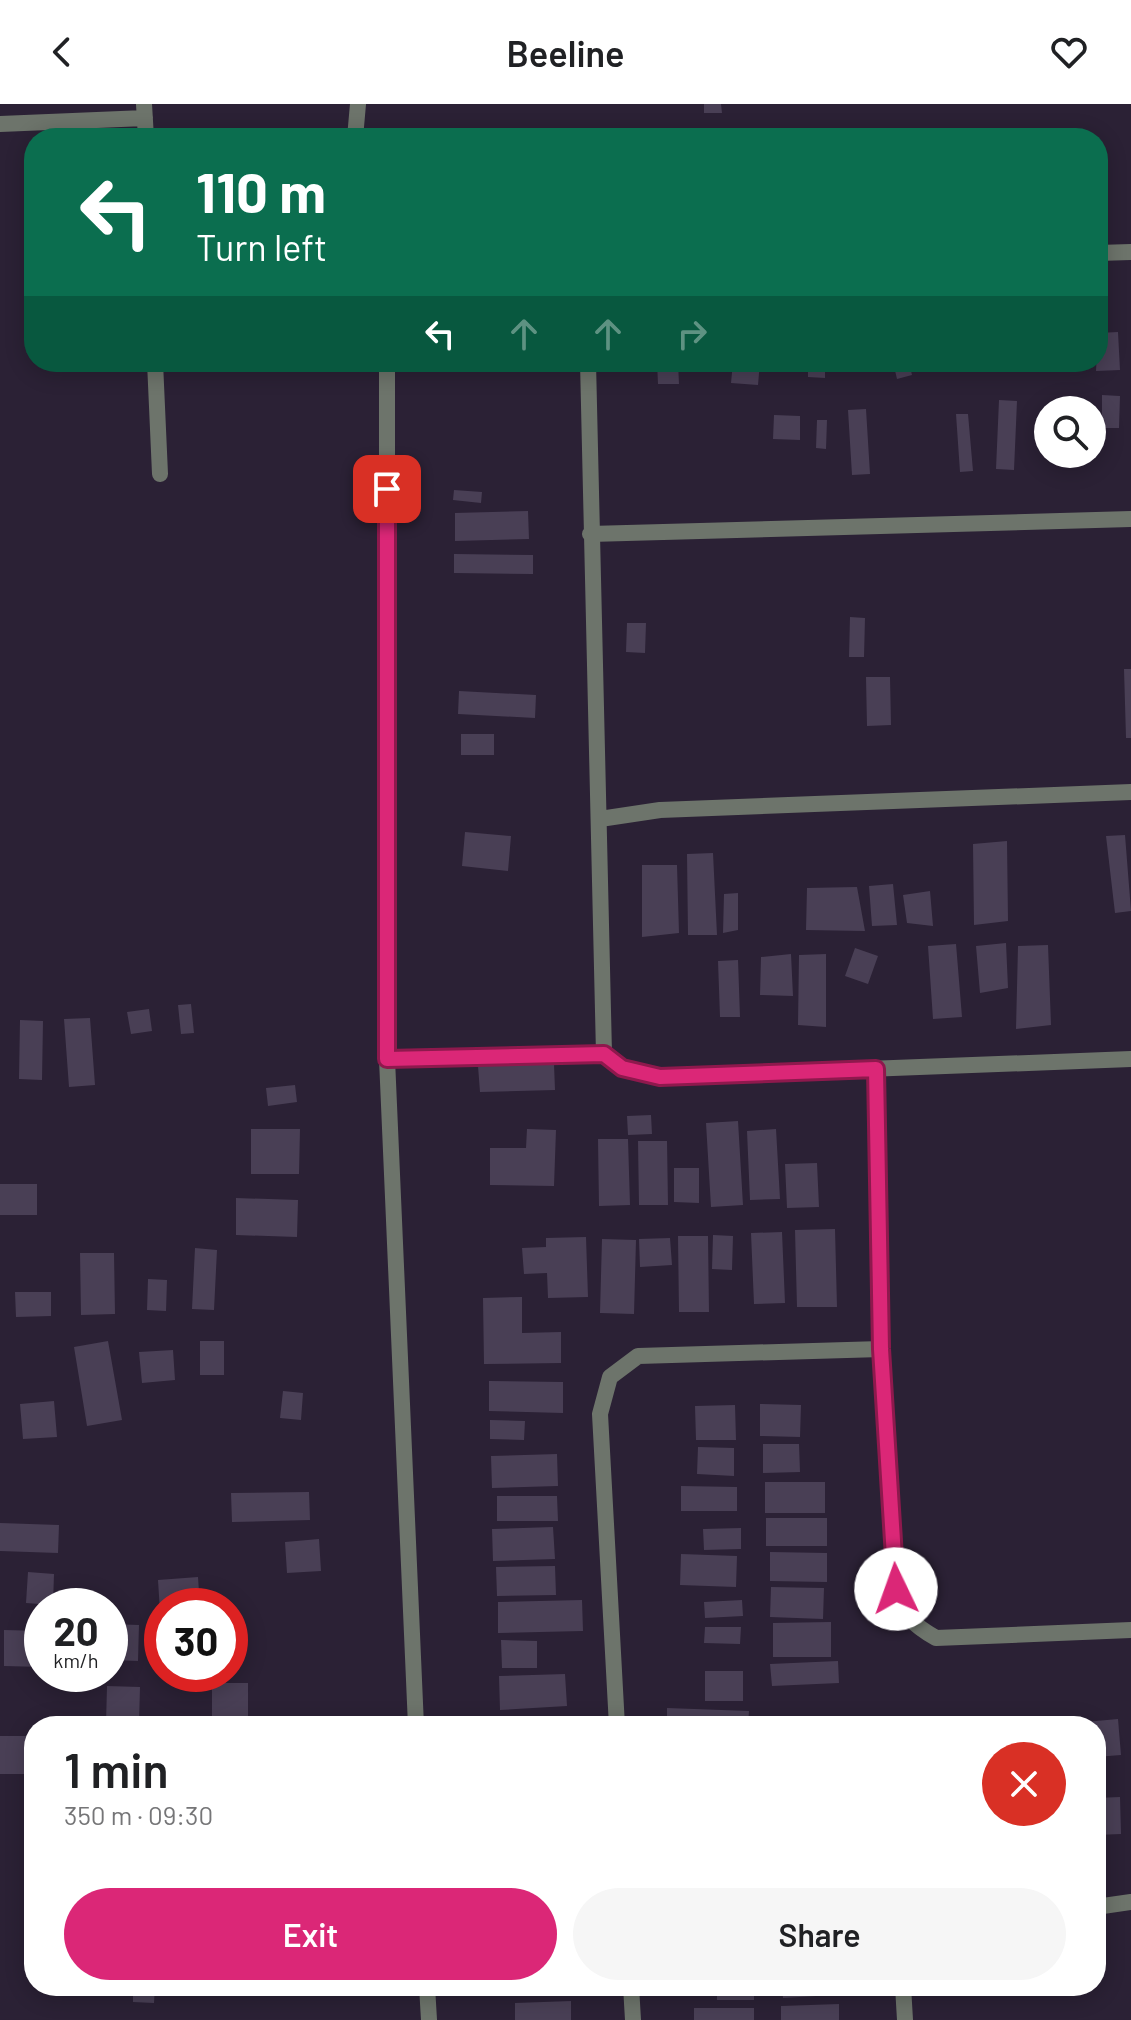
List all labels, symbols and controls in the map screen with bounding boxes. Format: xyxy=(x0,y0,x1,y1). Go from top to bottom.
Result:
icon: back xyxy=(40,30,84,74)
icon: heart xyxy=(1047,30,1091,74)
text: Beeline xyxy=(506,31,625,74)
text: 110 m xyxy=(196,157,326,224)
icon: left xyxy=(64,160,168,264)
text: Turn left xyxy=(196,225,327,268)
icon: left xyxy=(418,312,462,356)
icon: ahead xyxy=(502,312,546,356)
icon: ahead xyxy=(586,312,630,356)
icon: right xyxy=(670,312,714,356)
map controls xyxy=(1034,396,1106,468)
button: search xyxy=(1034,396,1106,468)
pin xyxy=(353,455,421,523)
icon: arrive xyxy=(365,467,409,511)
position arrow xyxy=(854,1547,938,1631)
speed limit sign: 30 xyxy=(144,1588,248,1692)
text: 20 xyxy=(53,1606,99,1654)
text: km/h xyxy=(53,1648,99,1672)
text: 1 min xyxy=(64,1740,169,1798)
button: close xyxy=(982,1742,1066,1826)
text: 350 m · 09:30 xyxy=(64,1799,213,1830)
button: Exit xyxy=(64,1888,557,1980)
button: Share xyxy=(573,1888,1066,1980)

